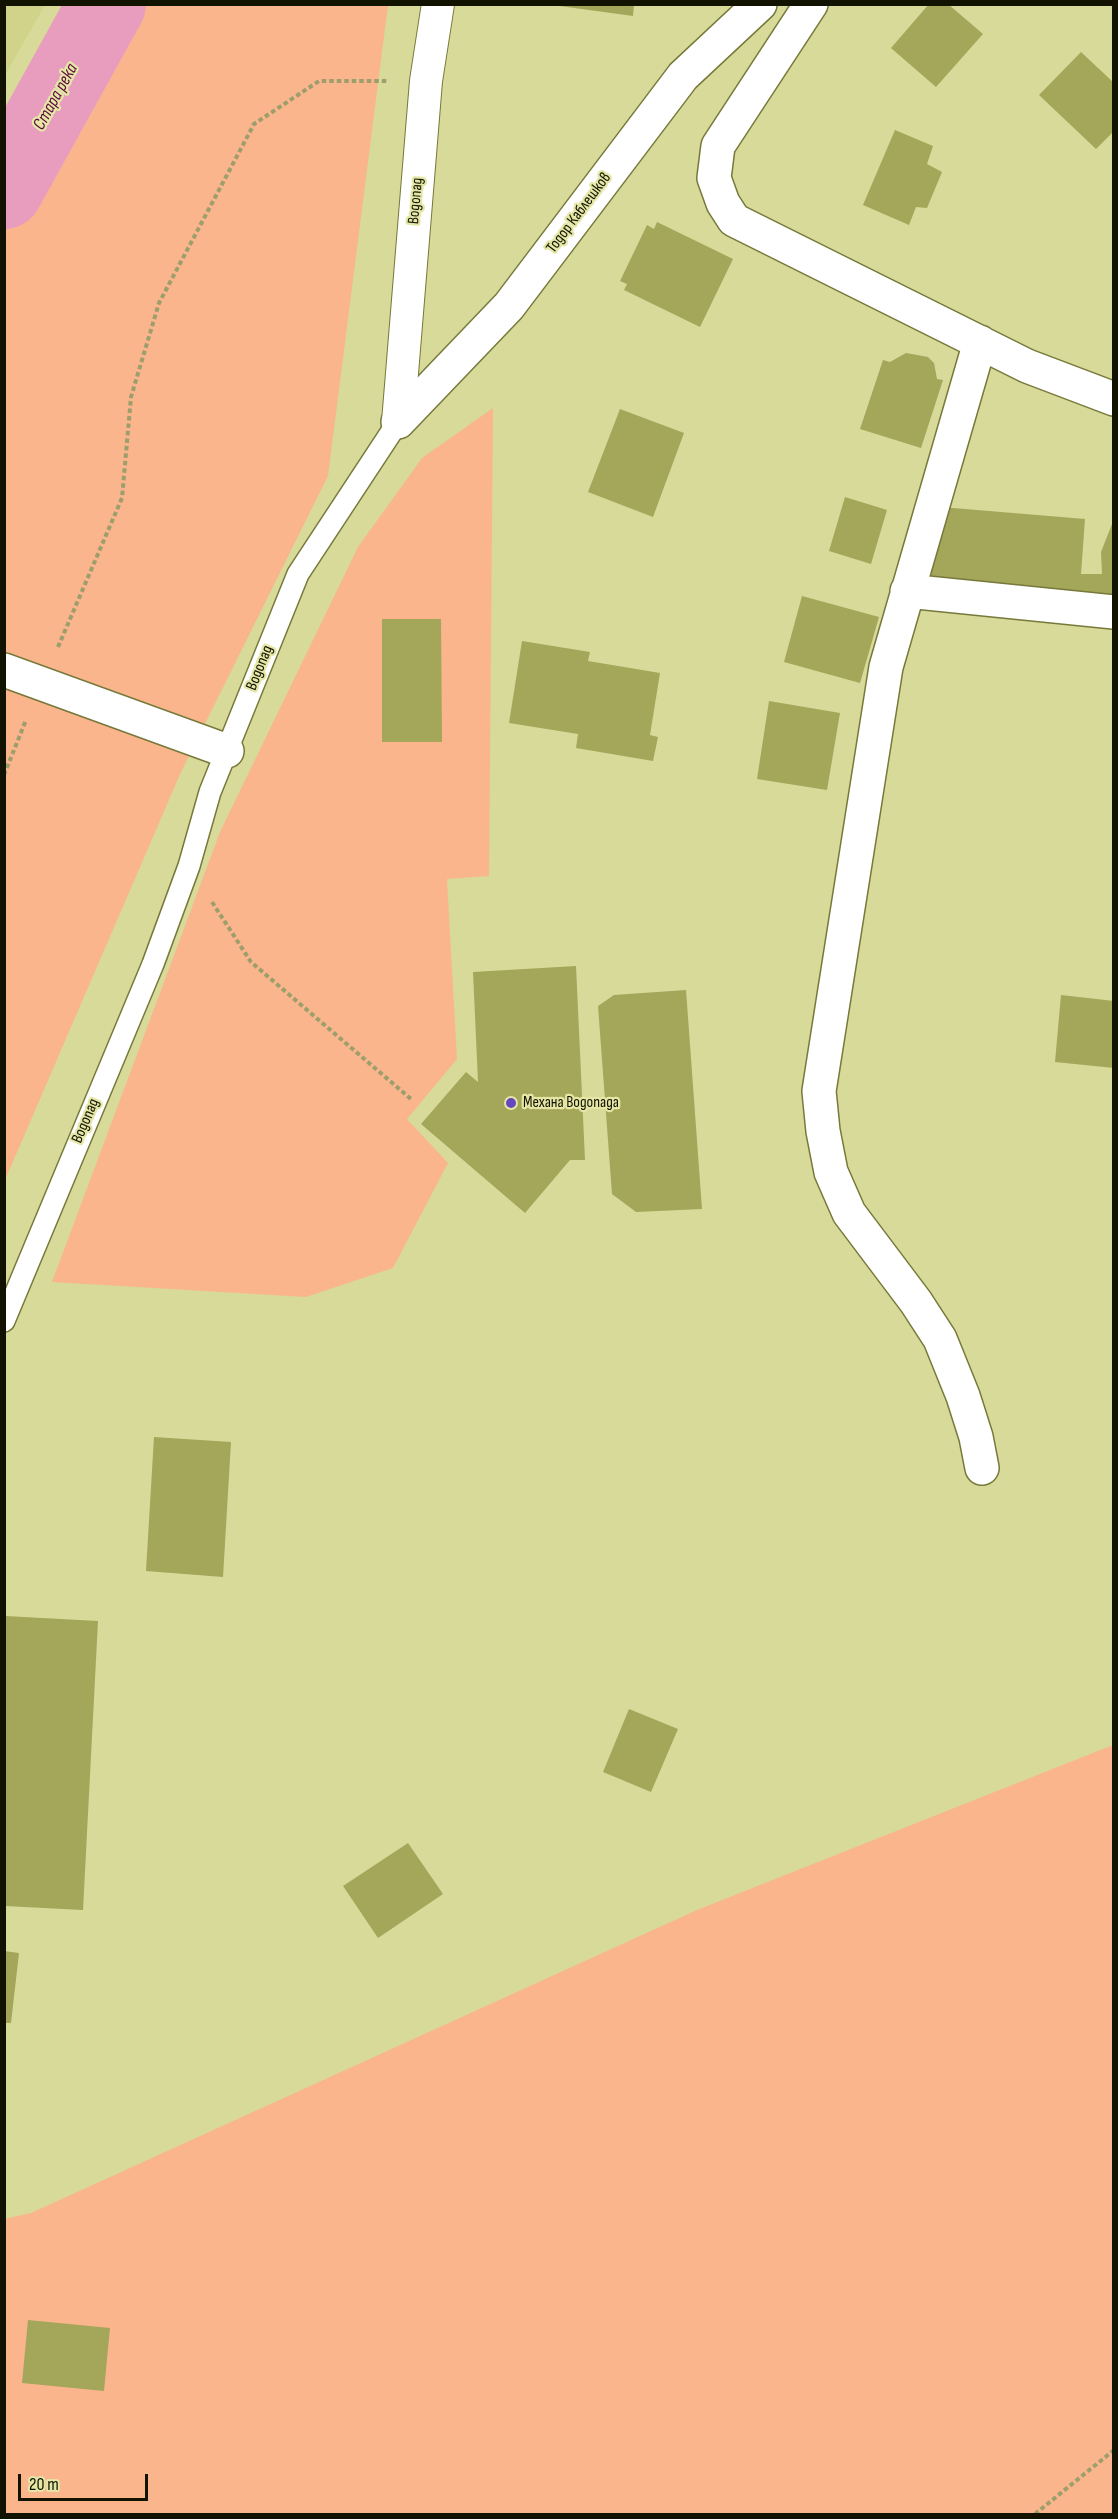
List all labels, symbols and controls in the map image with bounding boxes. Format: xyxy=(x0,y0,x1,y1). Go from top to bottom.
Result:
water label: Стара река xyxy=(29,60,83,134)
street label: Тодор Каблешков xyxy=(543,169,615,257)
street label: Водопад xyxy=(404,177,428,225)
street label: Водопад xyxy=(242,643,278,693)
place label: Механа Водопада xyxy=(523,1093,619,1113)
street label: Водопад xyxy=(68,1096,104,1146)
marker: Механа Водопада xyxy=(504,1096,518,1110)
scale bar xyxy=(21,2462,152,2500)
text: 20 m xyxy=(29,2474,59,2495)

